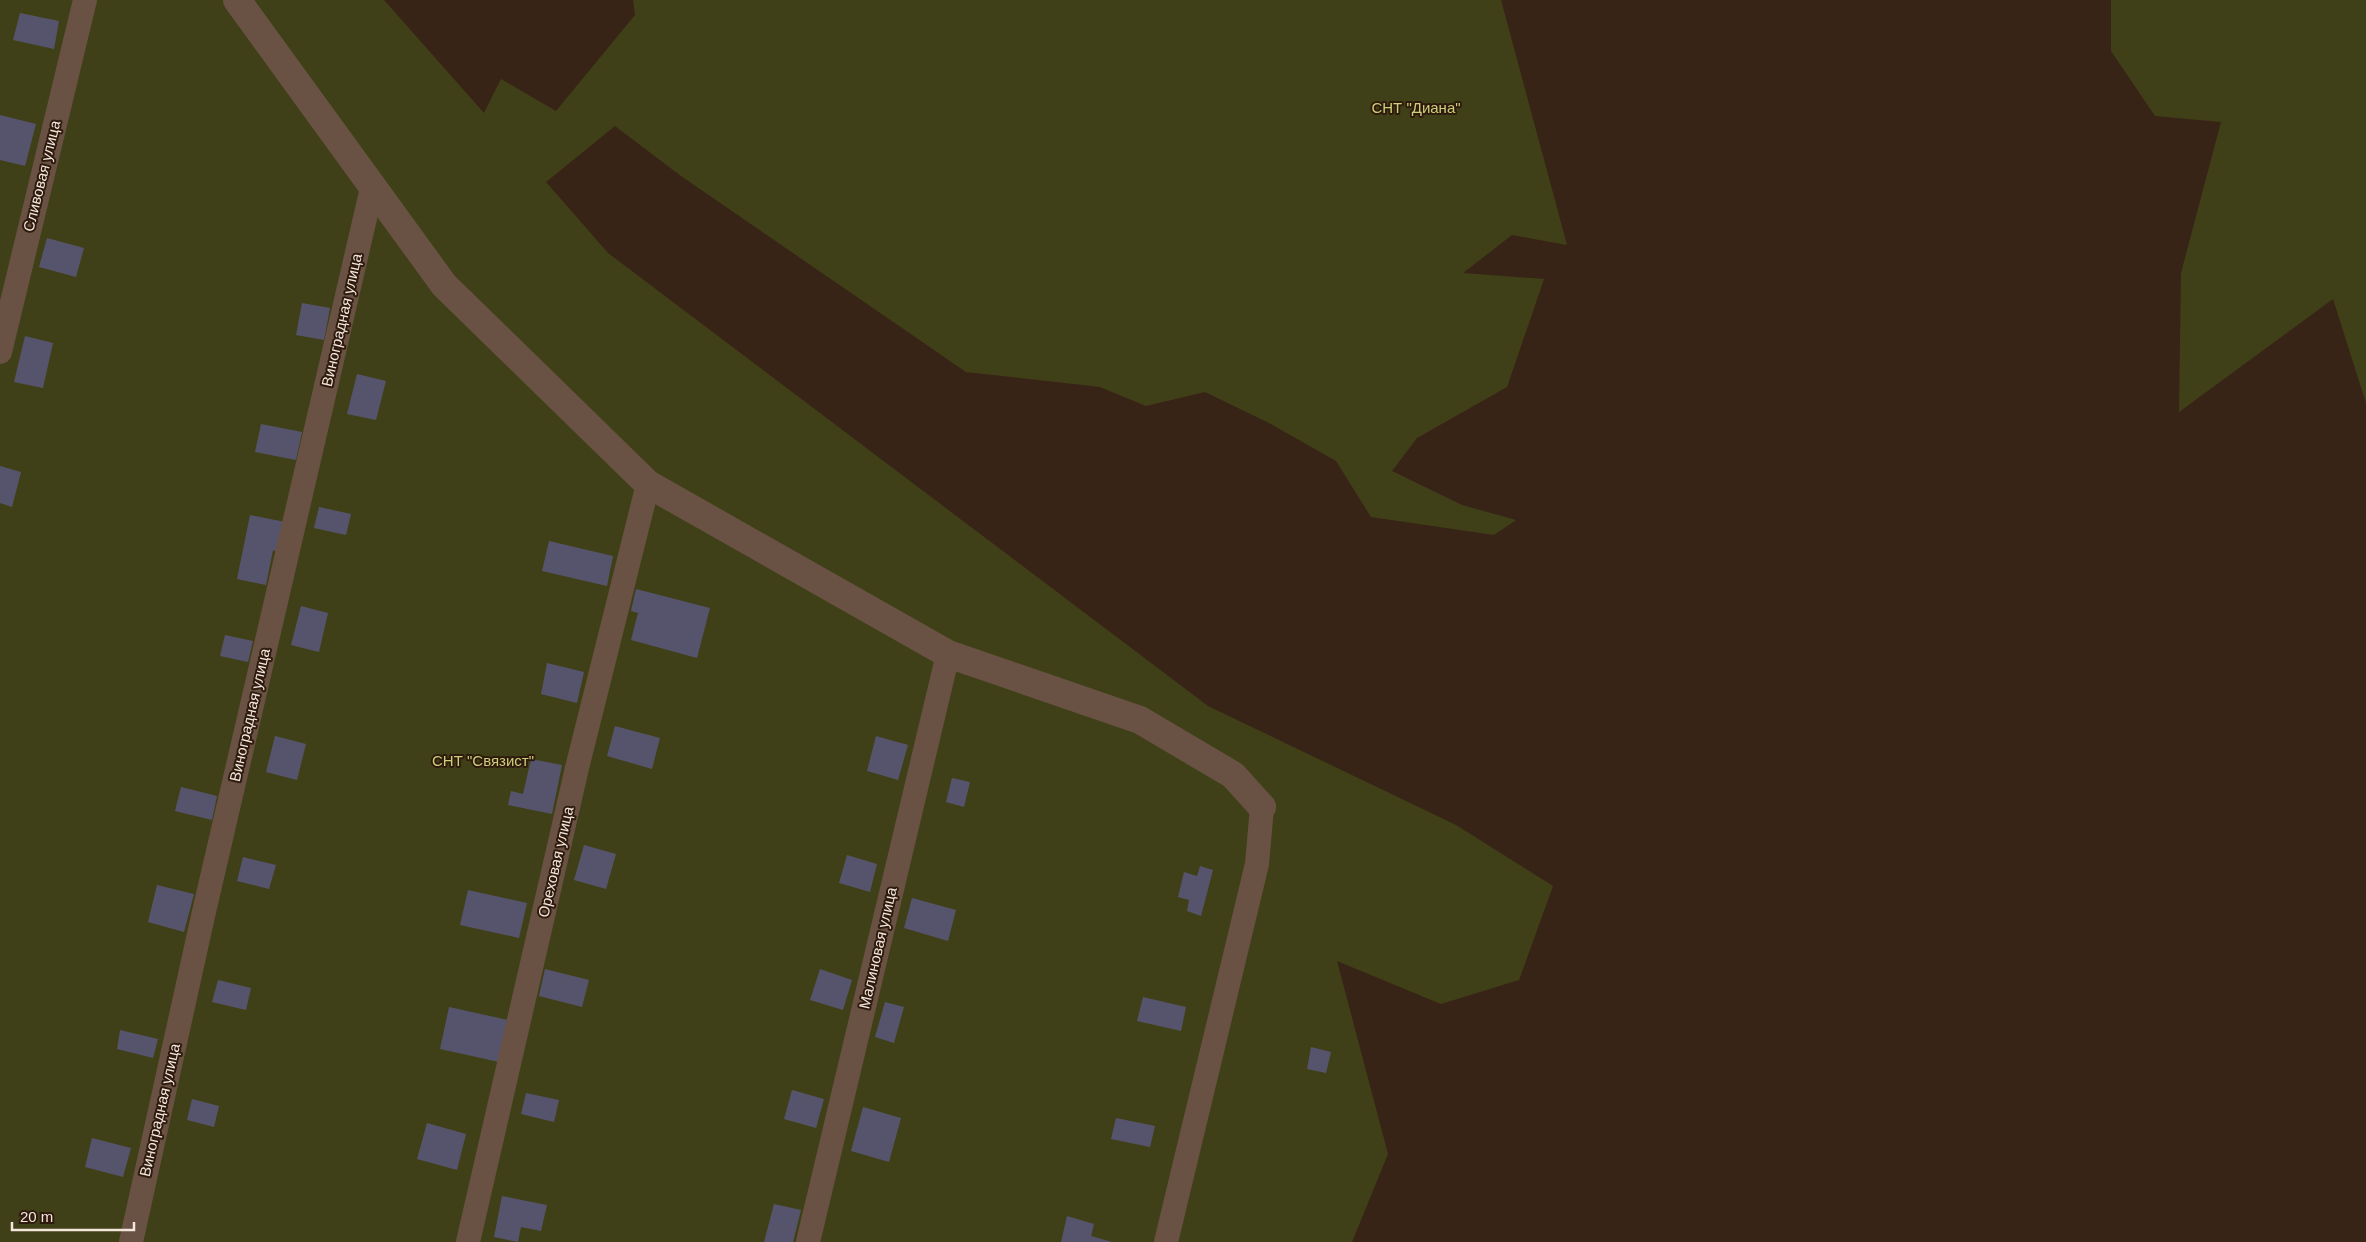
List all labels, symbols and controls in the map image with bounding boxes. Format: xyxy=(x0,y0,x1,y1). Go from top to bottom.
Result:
park label: СНТ "Диана" xyxy=(1371,99,1461,116)
street label: Сливовая улица xyxy=(20,118,64,233)
street label: Виноградная улица xyxy=(318,251,365,388)
street label: Виноградная улица xyxy=(226,646,273,783)
park label: СНТ "Связист" xyxy=(432,752,534,769)
street label: Ореховая улица xyxy=(534,804,577,919)
street label: Малиновая улица xyxy=(855,885,900,1010)
street label: Виноградная улица xyxy=(136,1041,183,1178)
scale bar xyxy=(12,1200,135,1232)
text: 20 m xyxy=(20,1208,53,1225)

